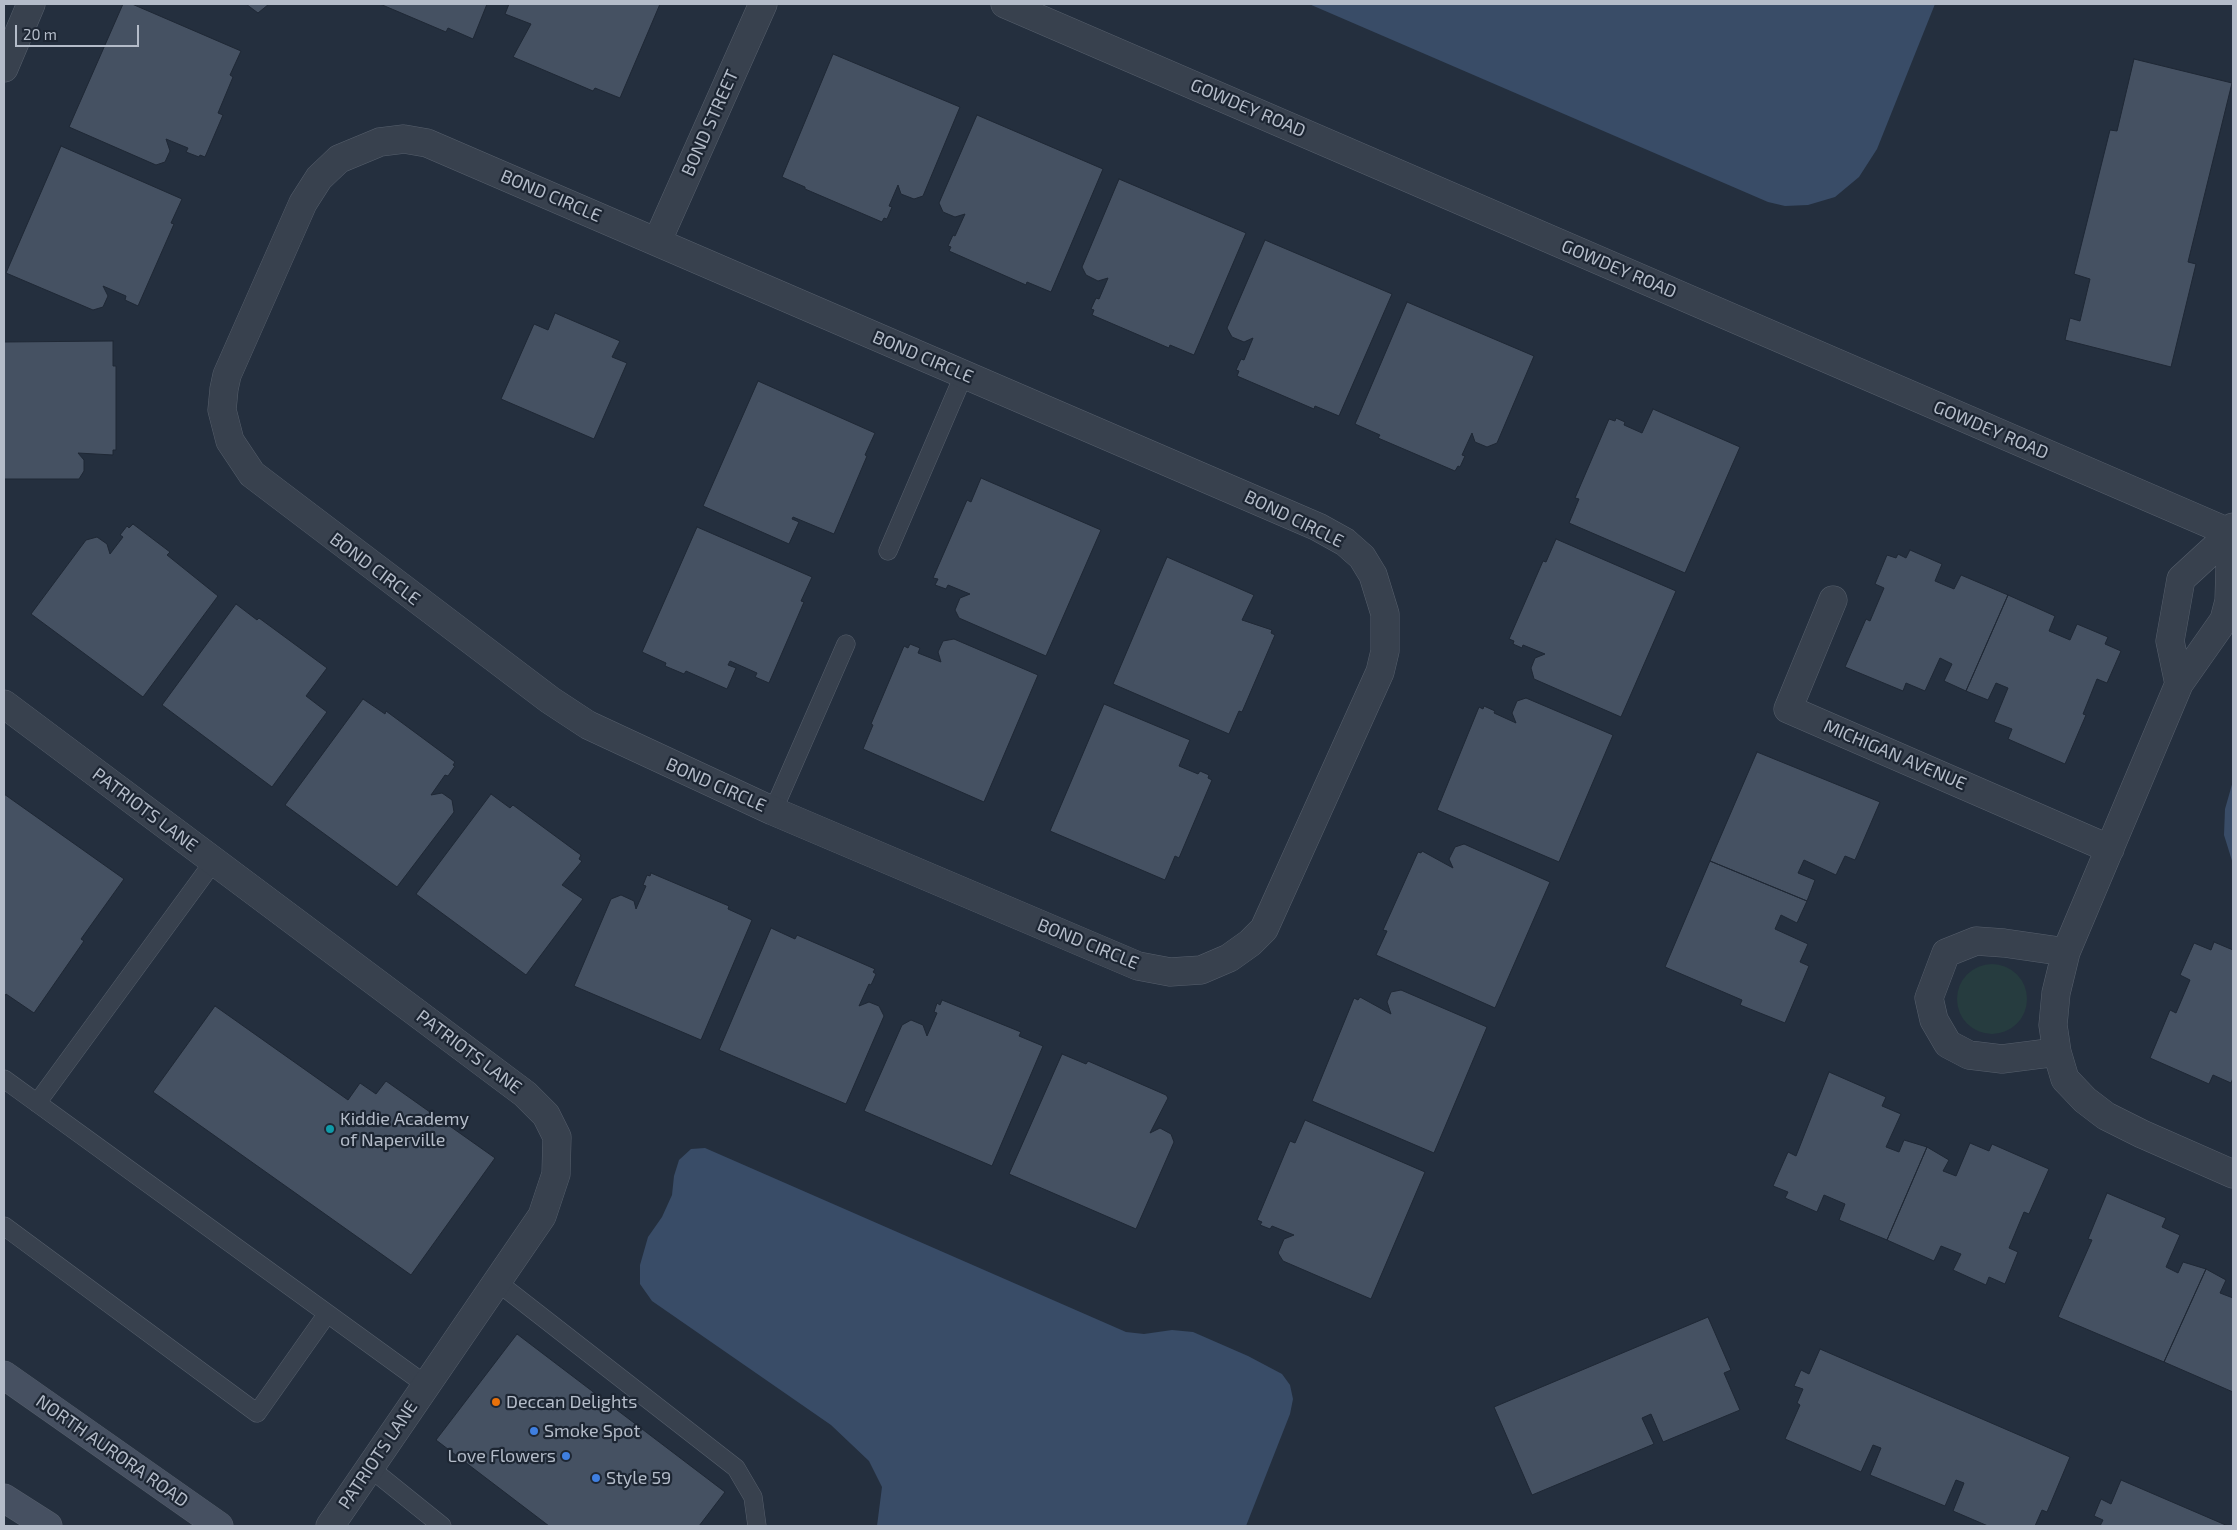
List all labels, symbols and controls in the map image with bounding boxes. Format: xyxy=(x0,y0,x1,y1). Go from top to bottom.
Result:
scale bar xyxy=(18,15,141,47)
text: 20 m xyxy=(23,25,57,43)
street label: BOND STREET xyxy=(677,66,743,180)
street label: GOWDEY ROAD xyxy=(1187,74,1309,142)
street label: BOND CIRCLE xyxy=(497,165,605,227)
street label: GOWDEY ROAD xyxy=(1558,235,1680,303)
street label: BOND CIRCLE xyxy=(869,326,977,388)
street label: GOWDEY ROAD xyxy=(1930,396,2052,464)
street label: BOND CIRCLE xyxy=(1241,486,1347,552)
street label: BOND CIRCLE xyxy=(326,528,424,610)
street label: MICHIGAN AVENUE xyxy=(1820,715,1970,795)
street label: BOND CIRCLE xyxy=(662,753,770,817)
street label: PATRIOTS LANE xyxy=(88,763,202,857)
street label: BOND CIRCLE xyxy=(1034,914,1142,974)
street label: PATRIOTS LANE xyxy=(412,1005,526,1099)
place label: Kiddie Academy of Naperville xyxy=(340,1108,469,1150)
marker: Kiddie Academy of Naperville xyxy=(324,1123,336,1135)
street label: NORTH AURORA ROAD xyxy=(32,1390,192,1512)
place label: Deccan Delights xyxy=(506,1391,637,1413)
marker: Deccan Delights xyxy=(490,1396,502,1408)
street label: PATRIOTS LANE xyxy=(334,1397,422,1513)
place label: Smoke Spot xyxy=(544,1420,640,1442)
marker: Smoke Spot xyxy=(528,1425,540,1437)
place label: Love Flowers xyxy=(448,1445,556,1467)
marker: Love Flowers xyxy=(560,1450,572,1462)
place label: Style 59 xyxy=(606,1467,671,1489)
marker: Style 59 xyxy=(590,1472,602,1484)

